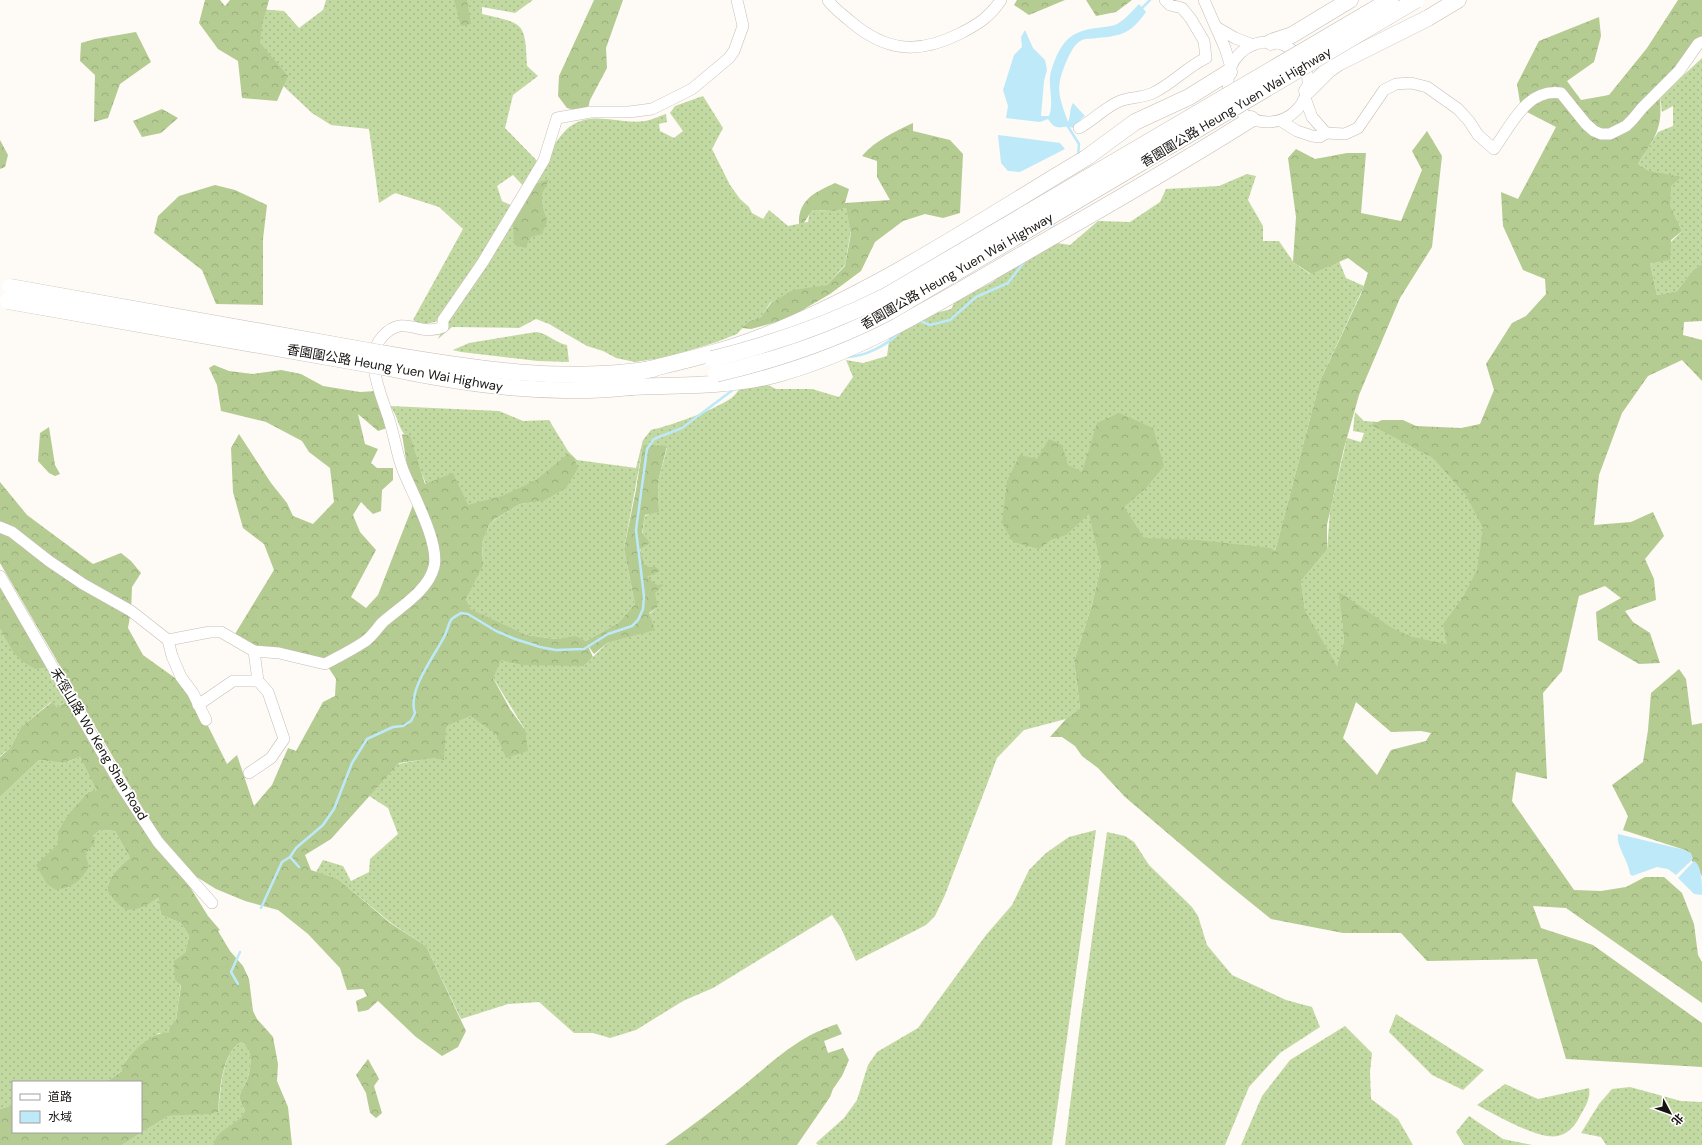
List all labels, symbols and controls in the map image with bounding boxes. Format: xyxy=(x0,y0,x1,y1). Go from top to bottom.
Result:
street label: 香園圍公路 Heung Yuen Wai Highway xyxy=(1138,43,1334,171)
street label: 香園圍公路 Heung Yuen Wai Highway xyxy=(858,209,1056,333)
street label: 香園圍公路 Heung Yuen Wai Highway xyxy=(286,341,504,395)
street label: 禾徑山路 Wo Keng Shan Road xyxy=(47,665,151,823)
legend xyxy=(12,1081,142,1133)
text: 道路 xyxy=(48,1089,72,1105)
north arrow xyxy=(1650,1093,1690,1133)
text: 水域 xyxy=(48,1109,72,1125)
text: 北 xyxy=(1669,1111,1686,1128)

